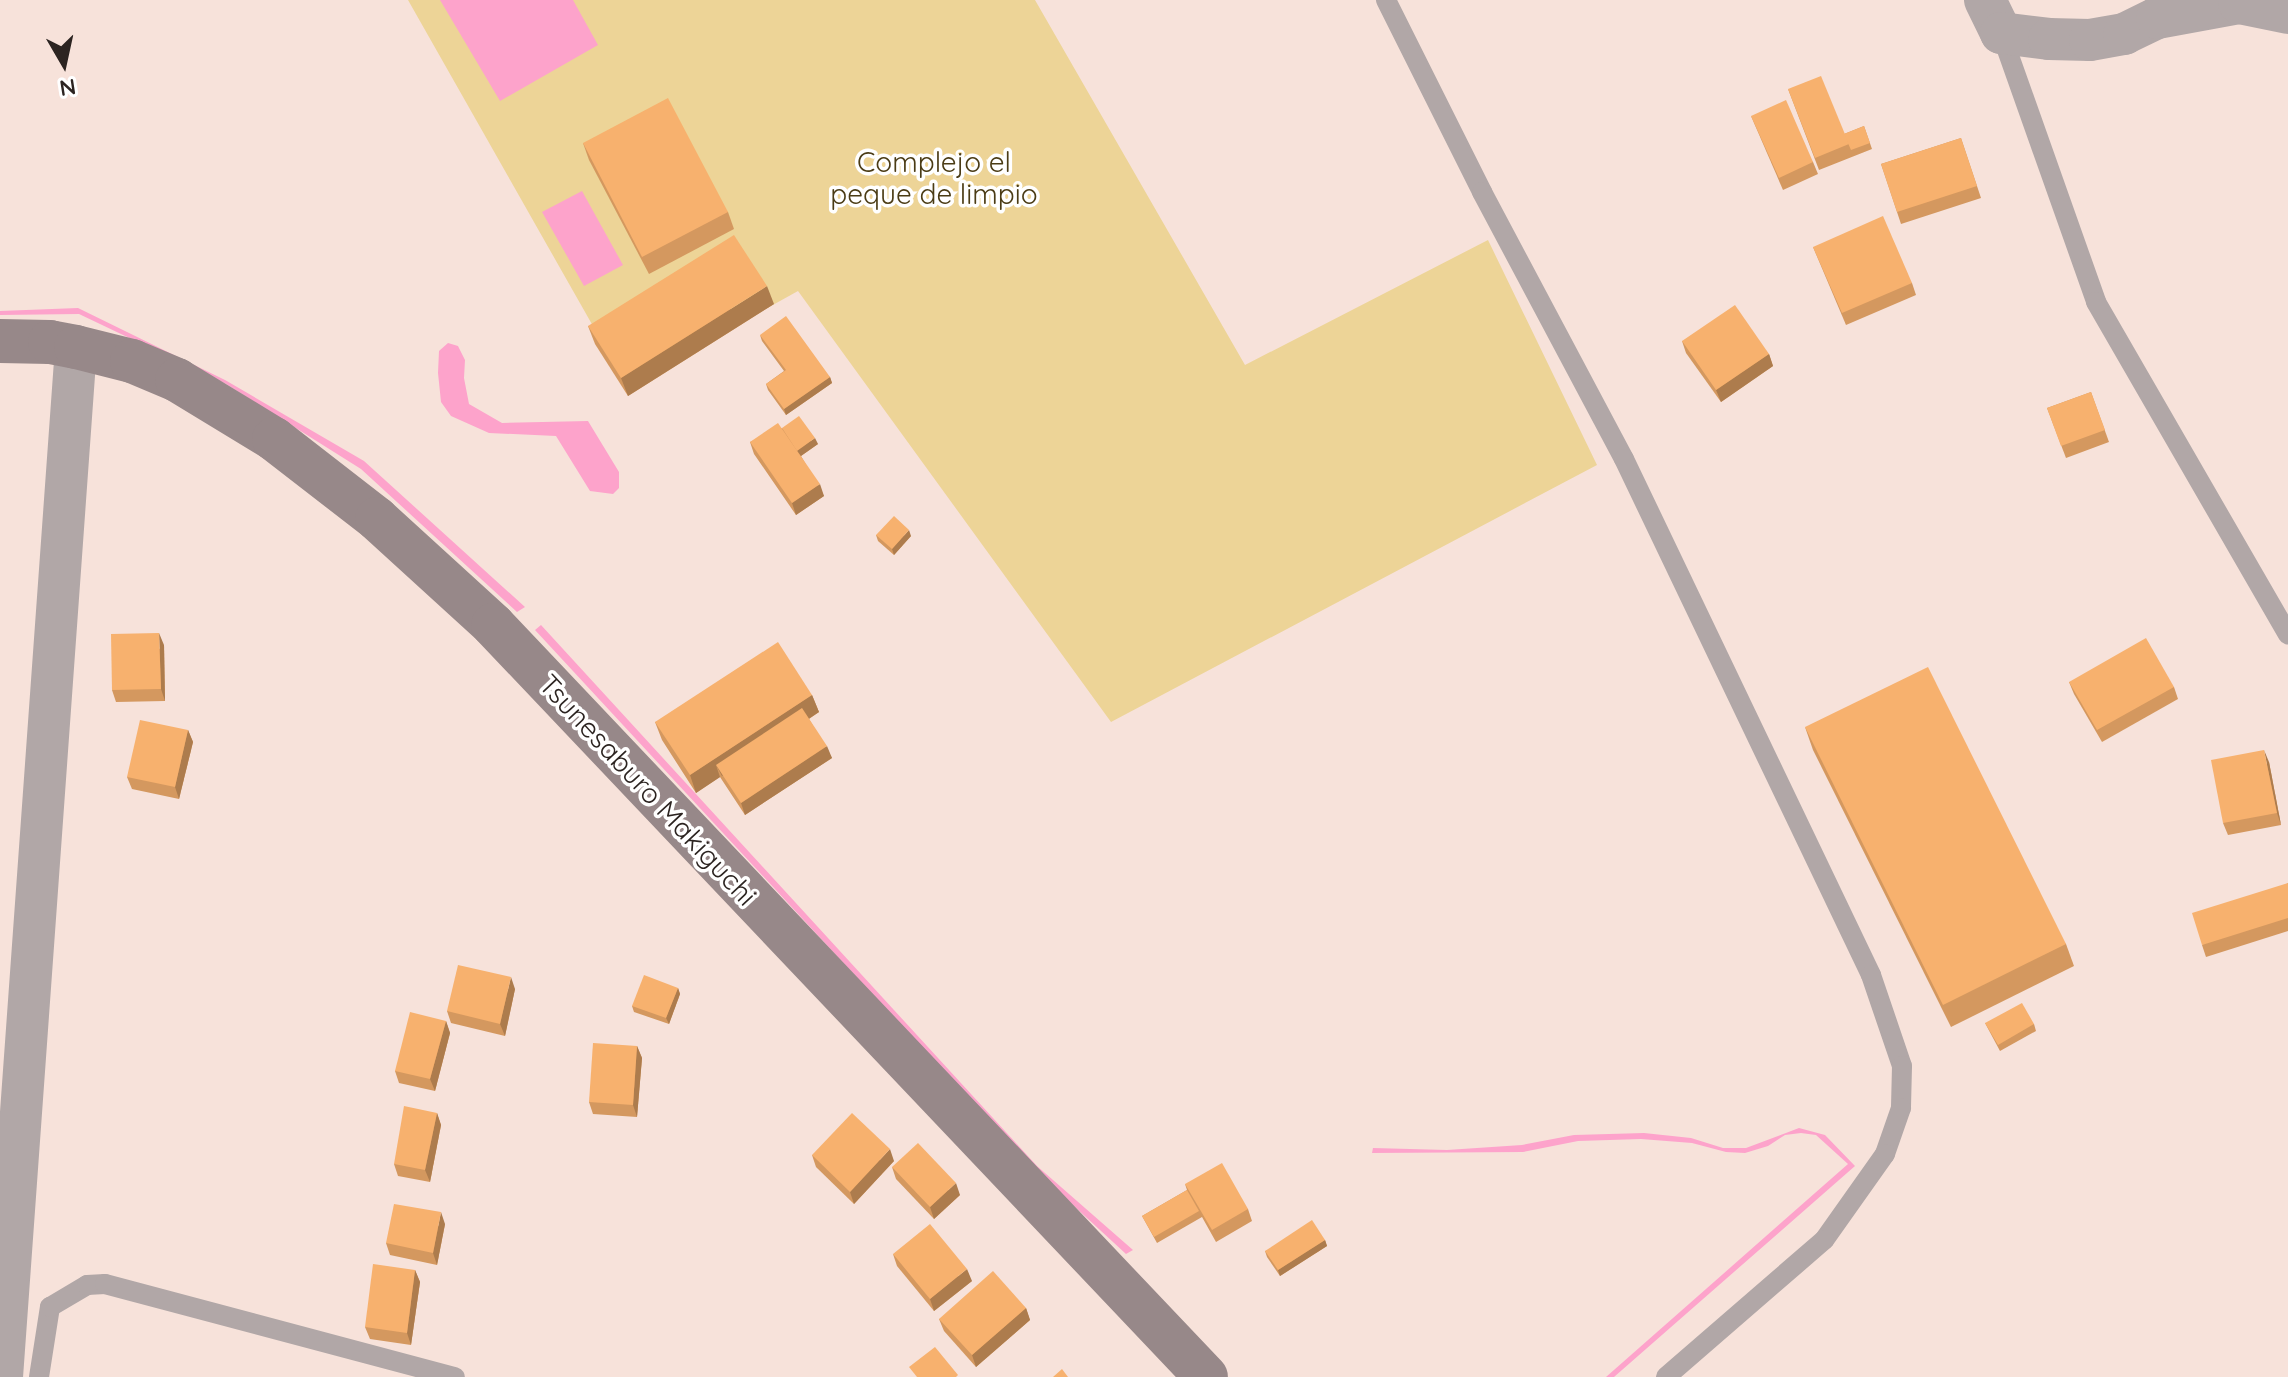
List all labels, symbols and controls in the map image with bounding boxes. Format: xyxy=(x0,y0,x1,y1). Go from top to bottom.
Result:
north arrow xyxy=(24,24,104,104)
text: N xyxy=(58,73,78,103)
park label: Complejo el peque de limpio xyxy=(830,145,1038,211)
street label: Tsunesaburo Makiguchi xyxy=(532,668,764,912)

